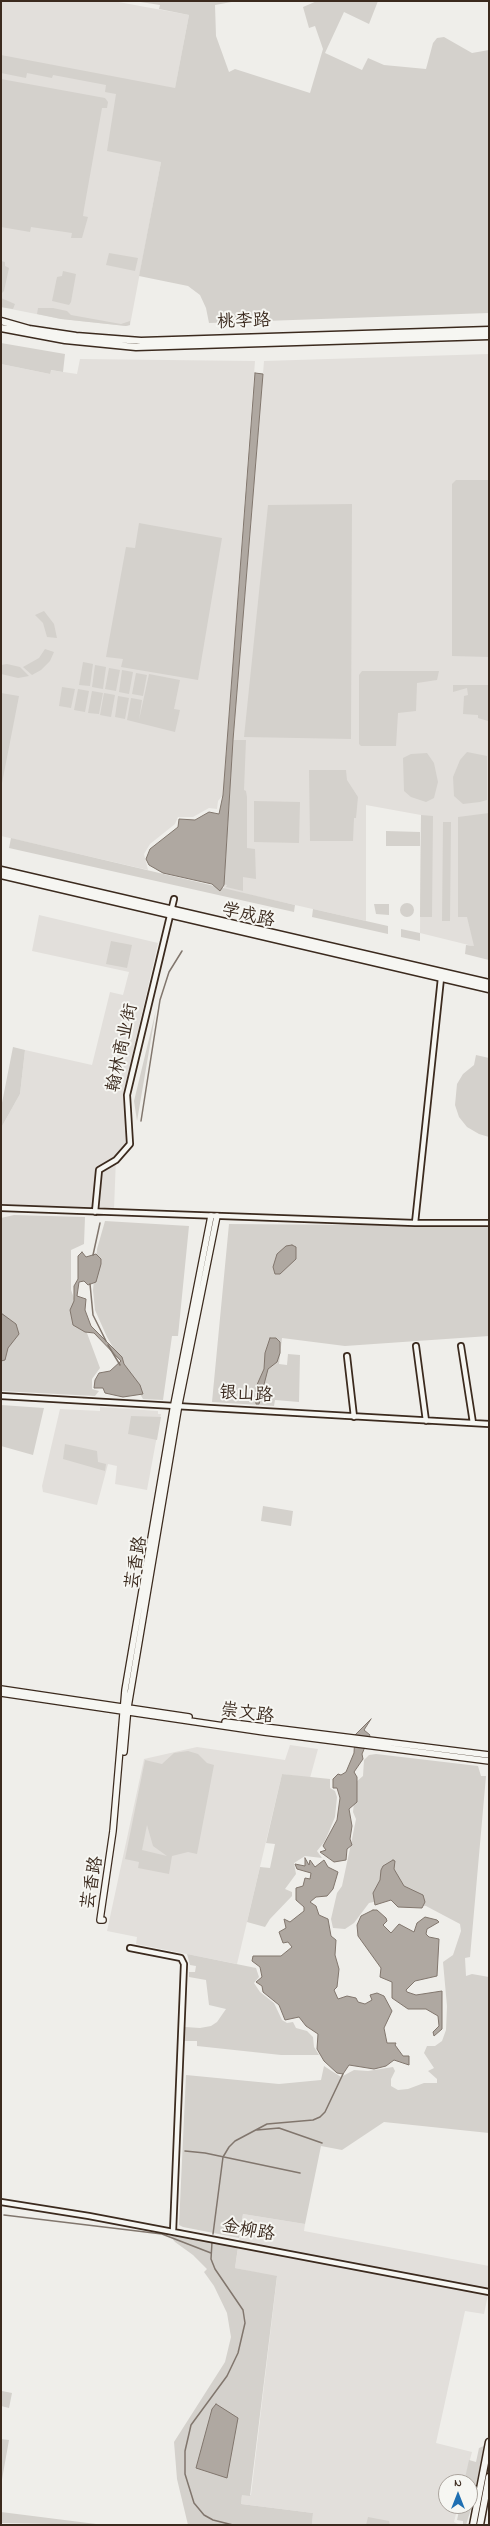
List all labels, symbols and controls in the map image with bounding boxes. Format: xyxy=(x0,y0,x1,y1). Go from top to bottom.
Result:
street label: 桃李路 xyxy=(217,311,271,335)
street label: 学成路 xyxy=(219,900,277,934)
street label: 翰林商业街 xyxy=(104,1002,144,1094)
street label: 银山路 xyxy=(218,1384,274,1408)
street label: 芸香路 xyxy=(123,1535,153,1591)
street label: 崇文路 xyxy=(219,1701,275,1729)
street label: 芸香路 xyxy=(79,1855,109,1911)
street label: 金柳路 xyxy=(220,2217,276,2247)
north arrow xyxy=(438,2474,478,2514)
text: N xyxy=(454,2475,462,2491)

